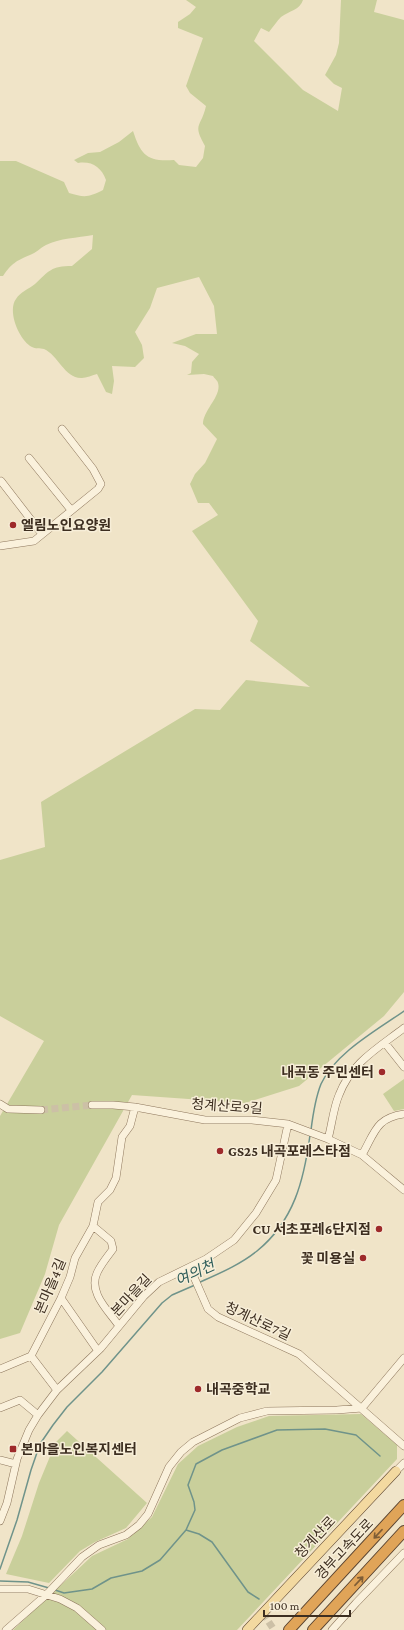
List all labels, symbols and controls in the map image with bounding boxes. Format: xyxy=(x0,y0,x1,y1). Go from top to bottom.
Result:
place label: 엘림노인요양원 xyxy=(21,517,111,533)
marker: 엘림노인요양원 xyxy=(8,520,18,530)
place label: 내곡동 주민센터 xyxy=(281,1064,374,1080)
marker: 내곡동 주민센터 xyxy=(377,1067,387,1077)
street label: 청계산로9길 xyxy=(191,1096,263,1116)
place label: GS25 내곡포레스타점 xyxy=(228,1143,351,1159)
marker: GS25 내곡포레스타점 xyxy=(215,1146,225,1156)
place label: CU 서초포레6단지점 xyxy=(252,1221,371,1237)
marker: CU 서초포레6단지점 xyxy=(374,1224,384,1234)
place label: 꽃 미용실 xyxy=(301,1250,355,1266)
marker: 꽃 미용실 xyxy=(358,1253,368,1263)
street label: 본마을4길 xyxy=(31,1256,69,1316)
water label: 여의천 xyxy=(173,1256,219,1289)
street label: 본마을길 xyxy=(108,1271,154,1319)
street label: 청계산로7길 xyxy=(223,1299,293,1343)
place label: 내곡중학교 xyxy=(206,1381,271,1397)
marker: 내곡중학교 xyxy=(193,1384,203,1394)
place label: 본마을노인복지센터 xyxy=(21,1441,137,1457)
marker: 본마을노인복지센터 xyxy=(8,1444,18,1454)
street label: 청계산로 xyxy=(292,1513,338,1561)
street label: 경부고속도로 xyxy=(312,1515,376,1583)
one-way arrow xyxy=(373,1529,382,1539)
one-way arrow xyxy=(354,1576,363,1586)
scale bar xyxy=(264,1592,350,1618)
text: 100 m xyxy=(270,1599,300,1613)

